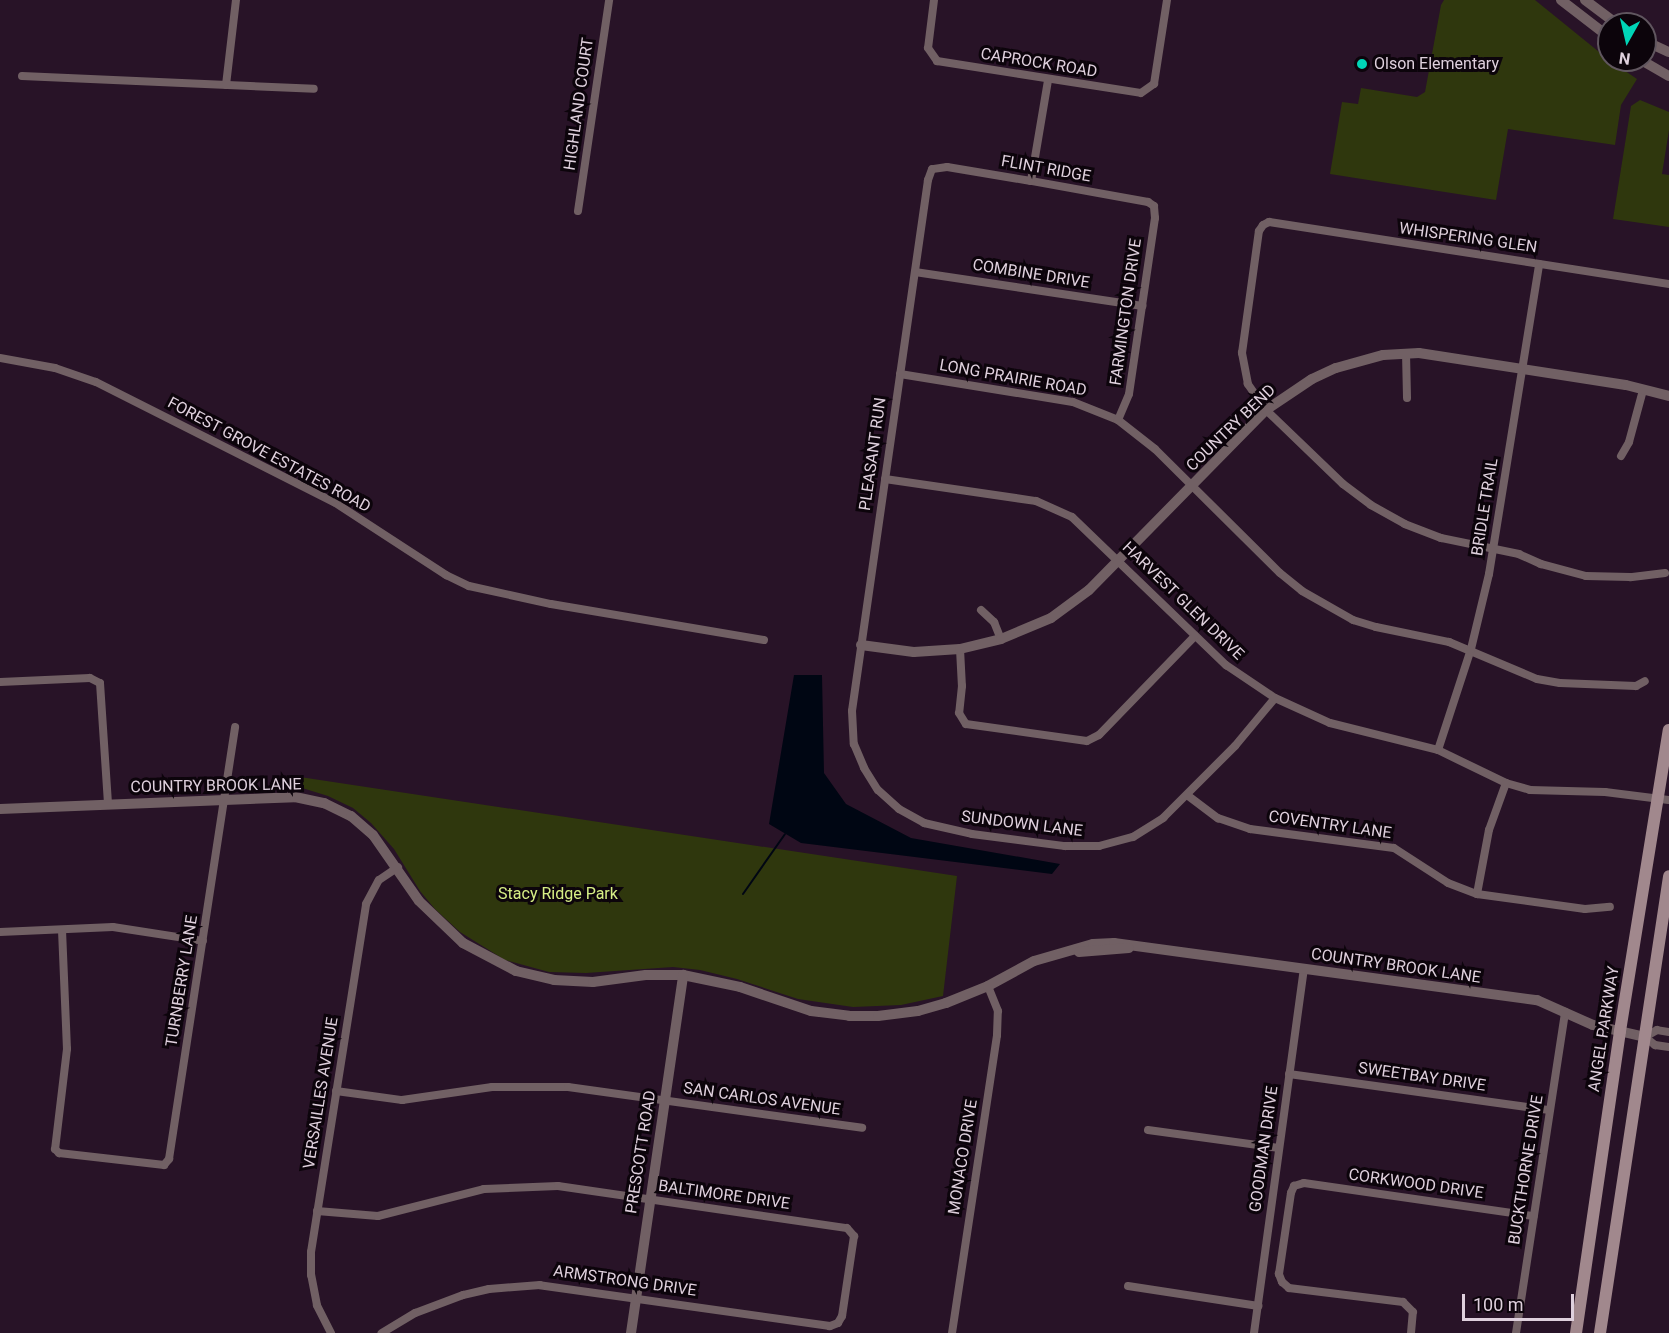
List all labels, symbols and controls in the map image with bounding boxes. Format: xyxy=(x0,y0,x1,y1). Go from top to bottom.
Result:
north arrow xyxy=(1597,12,1657,72)
street label: HIGHLAND COURT xyxy=(560,36,598,172)
street label: CAPROCK ROAD xyxy=(979,44,1099,82)
text: N xyxy=(1618,48,1632,69)
place label: Olson Elementary xyxy=(1374,54,1499,74)
marker: Olson Elementary xyxy=(1355,57,1369,71)
street label: FLINT RIDGE xyxy=(999,152,1093,186)
street label: WHISPERING GLEN xyxy=(1398,219,1538,257)
street label: FARMINGTON DRIVE xyxy=(1106,237,1146,387)
street label: COMBINE DRIVE xyxy=(971,255,1091,293)
street label: LONG PRAIRIE ROAD xyxy=(938,356,1088,400)
street label: COUNTRY BEND xyxy=(1182,381,1280,475)
street label: FOREST GROVE ESTATES ROAD xyxy=(164,393,374,517)
street label: PLEASANT RUN xyxy=(856,396,890,512)
street label: BRIDLE TRAIL xyxy=(1468,457,1502,557)
street label: HARVEST GLEN DRIVE xyxy=(1118,538,1248,664)
street label: COUNTRY BROOK LANE xyxy=(130,775,302,797)
street label: SUNDOWN LANE xyxy=(960,807,1084,841)
street label: COVENTRY LANE xyxy=(1267,807,1393,843)
park label: Stacy Ridge Park xyxy=(498,884,618,904)
street label: TURNBERRY LANE xyxy=(162,914,202,1048)
street label: COUNTRY BROOK LANE xyxy=(1310,945,1482,987)
street label: ANGEL PARKWAY xyxy=(1585,965,1623,1093)
street label: VERSAILLES AVENUE xyxy=(300,1016,342,1170)
street label: SWEETBAY DRIVE xyxy=(1357,1059,1487,1095)
street label: SAN CARLOS AVENUE xyxy=(682,1078,842,1120)
street label: GOODMAN DRIVE xyxy=(1246,1085,1282,1213)
street label: PRESCOTT ROAD xyxy=(622,1089,660,1215)
street label: BUCKTHORNE DRIVE xyxy=(1505,1094,1547,1246)
street label: MONACO DRIVE xyxy=(944,1098,982,1216)
street label: CORKWOOD DRIVE xyxy=(1347,1165,1485,1203)
street label: BALTIMORE DRIVE xyxy=(657,1176,791,1214)
street label: ARMSTRONG DRIVE xyxy=(552,1261,698,1301)
scale bar xyxy=(1465,1282,1578,1320)
text: 100 m xyxy=(1473,1294,1524,1315)

